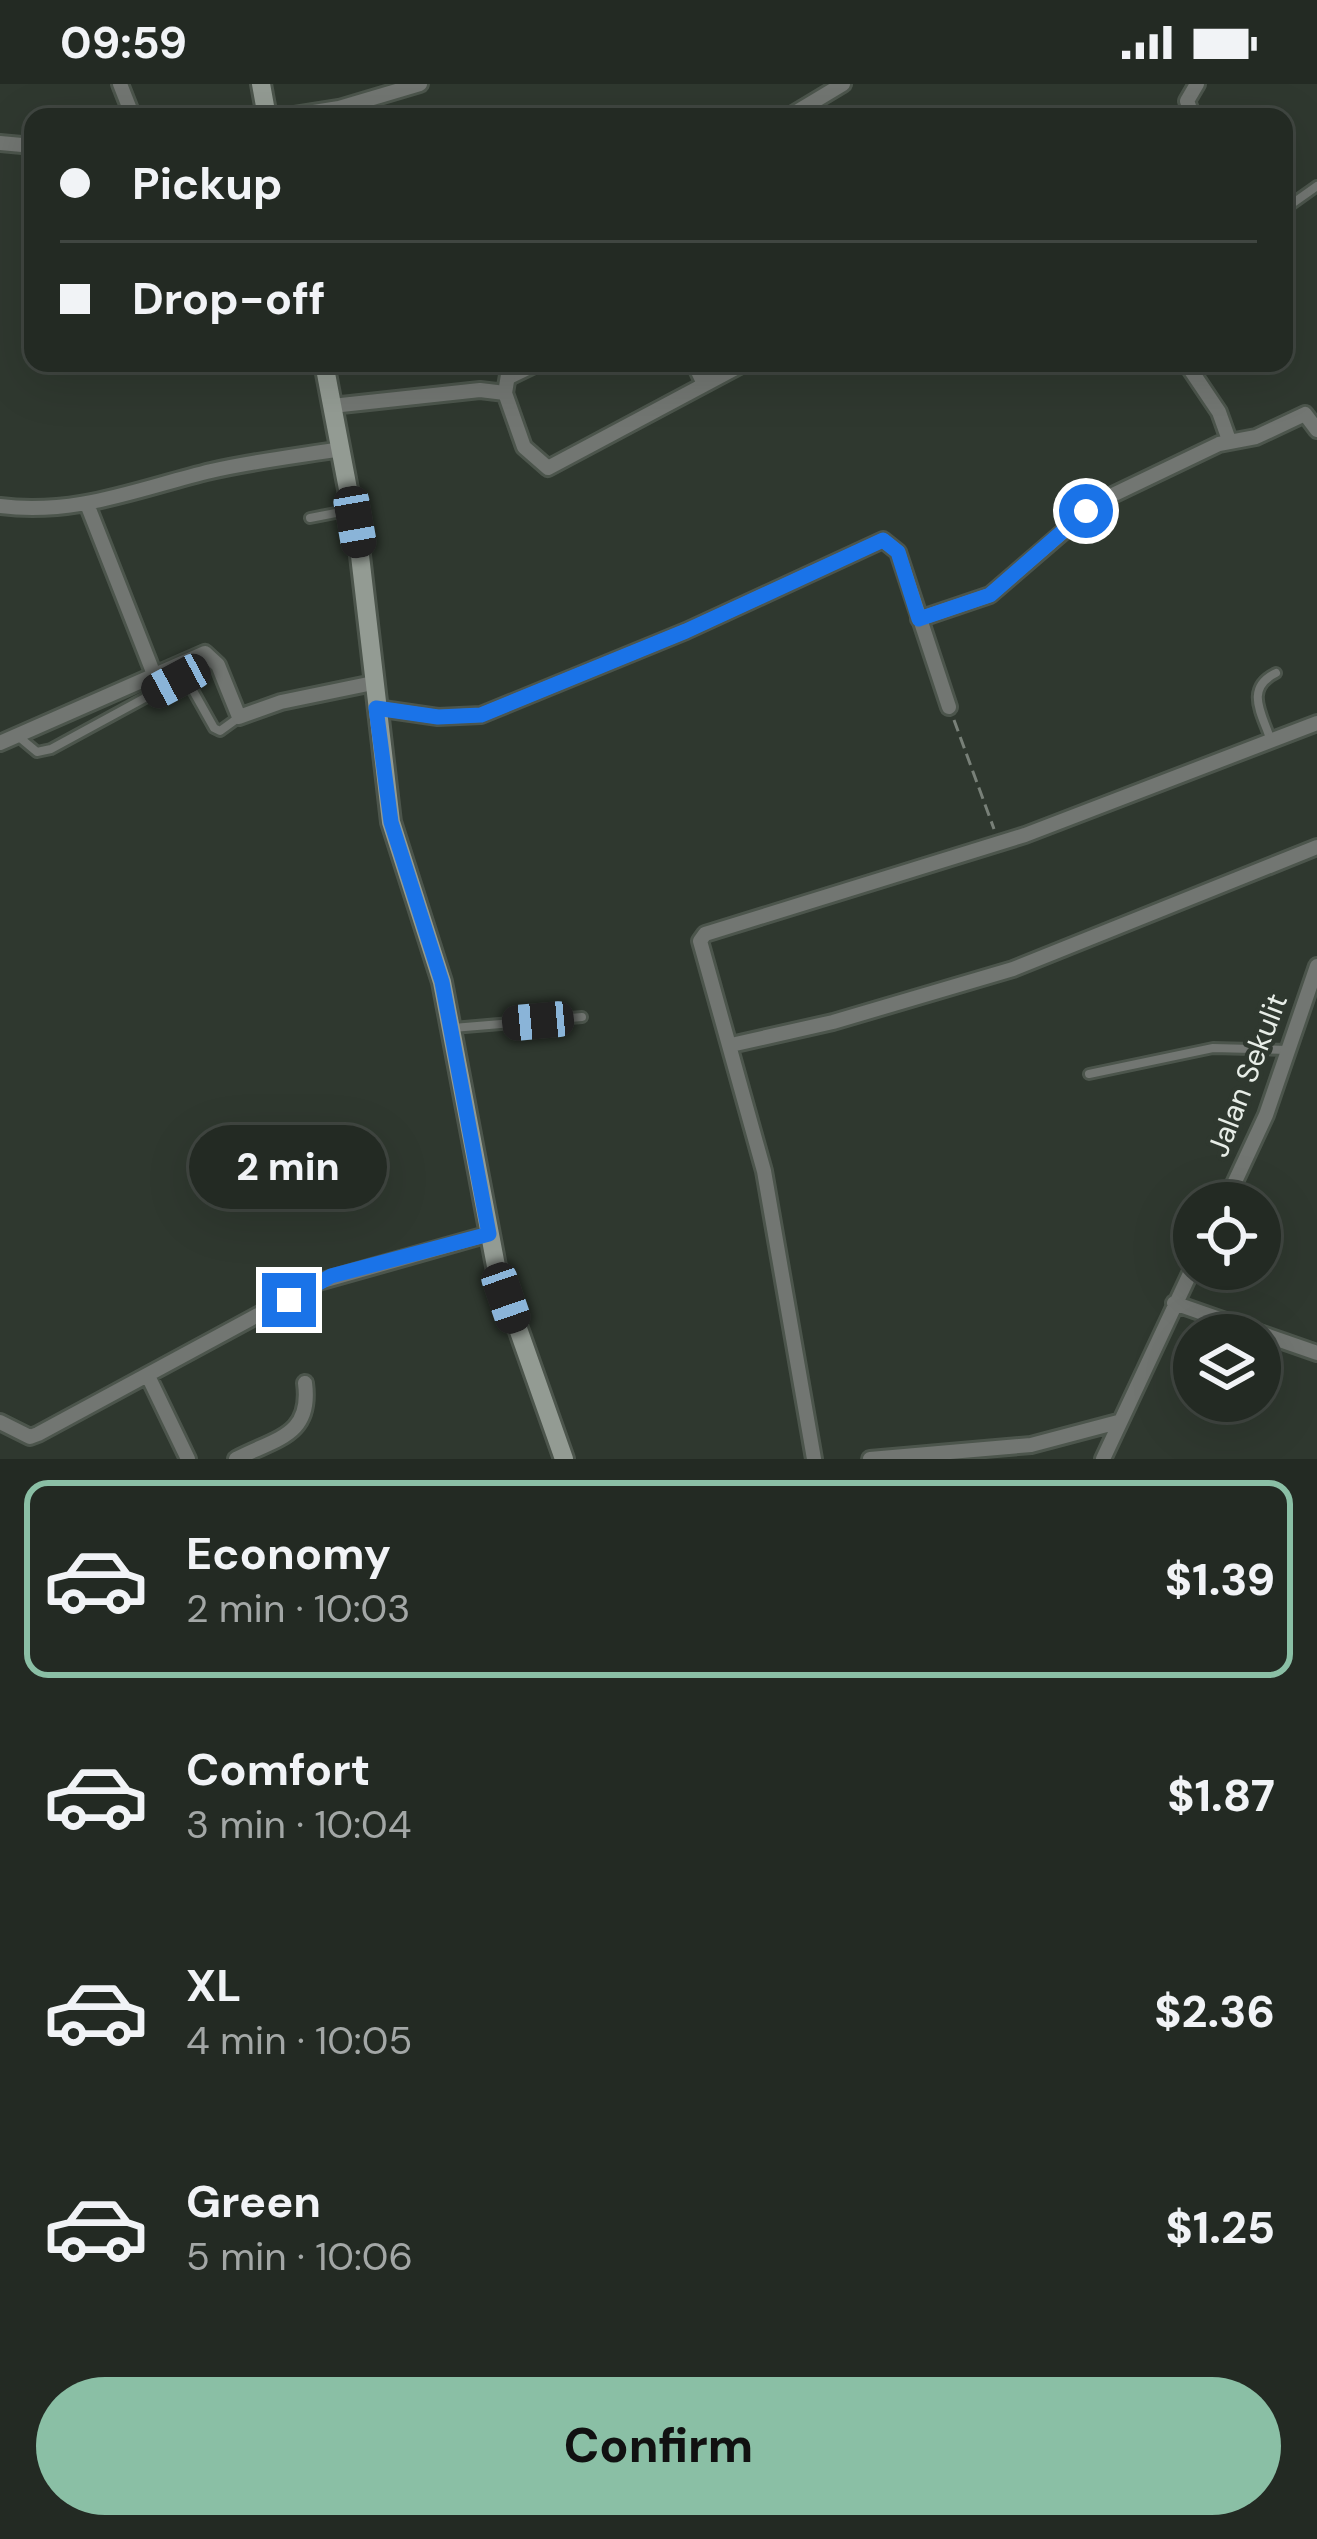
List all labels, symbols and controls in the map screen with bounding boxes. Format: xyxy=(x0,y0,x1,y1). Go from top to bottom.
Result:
text: 09:59 xyxy=(60,13,187,72)
text: Pickup xyxy=(132,154,282,213)
text: Drop-off xyxy=(132,269,326,328)
car xyxy=(331,483,379,561)
route start xyxy=(1059,484,1113,538)
car xyxy=(136,648,216,714)
street label: Jalan Sekulit xyxy=(1198,988,1296,1162)
car xyxy=(501,1000,575,1042)
callout: 2 min xyxy=(190,1126,388,1210)
text: 2 min xyxy=(236,1141,340,1192)
map controls xyxy=(1173,1182,1281,1422)
button: locate xyxy=(1173,1182,1281,1290)
car xyxy=(477,1258,535,1338)
route end xyxy=(262,1273,316,1327)
button: layers xyxy=(1173,1314,1281,1422)
text: Economy xyxy=(186,1524,391,1583)
icon: car xyxy=(42,1525,150,1633)
text: $1.39 xyxy=(1165,1550,1275,1609)
text: 2 min · 10:03 xyxy=(186,1583,410,1634)
text: Comfort xyxy=(186,1740,370,1799)
icon: car xyxy=(42,1741,150,1849)
text: $1.87 xyxy=(1167,1766,1275,1825)
text: 3 min · 10:04 xyxy=(186,1799,411,1850)
text: XL xyxy=(186,1956,241,2015)
icon: car xyxy=(42,1957,150,2065)
text: $2.36 xyxy=(1154,1982,1275,2041)
text: 4 min · 10:05 xyxy=(186,2015,412,2066)
text: Green xyxy=(186,2172,321,2231)
icon: car xyxy=(42,2173,150,2281)
text: $1.25 xyxy=(1165,2198,1275,2257)
text: 5 min · 10:06 xyxy=(186,2231,413,2282)
button: Confirm xyxy=(36,2377,1281,2515)

